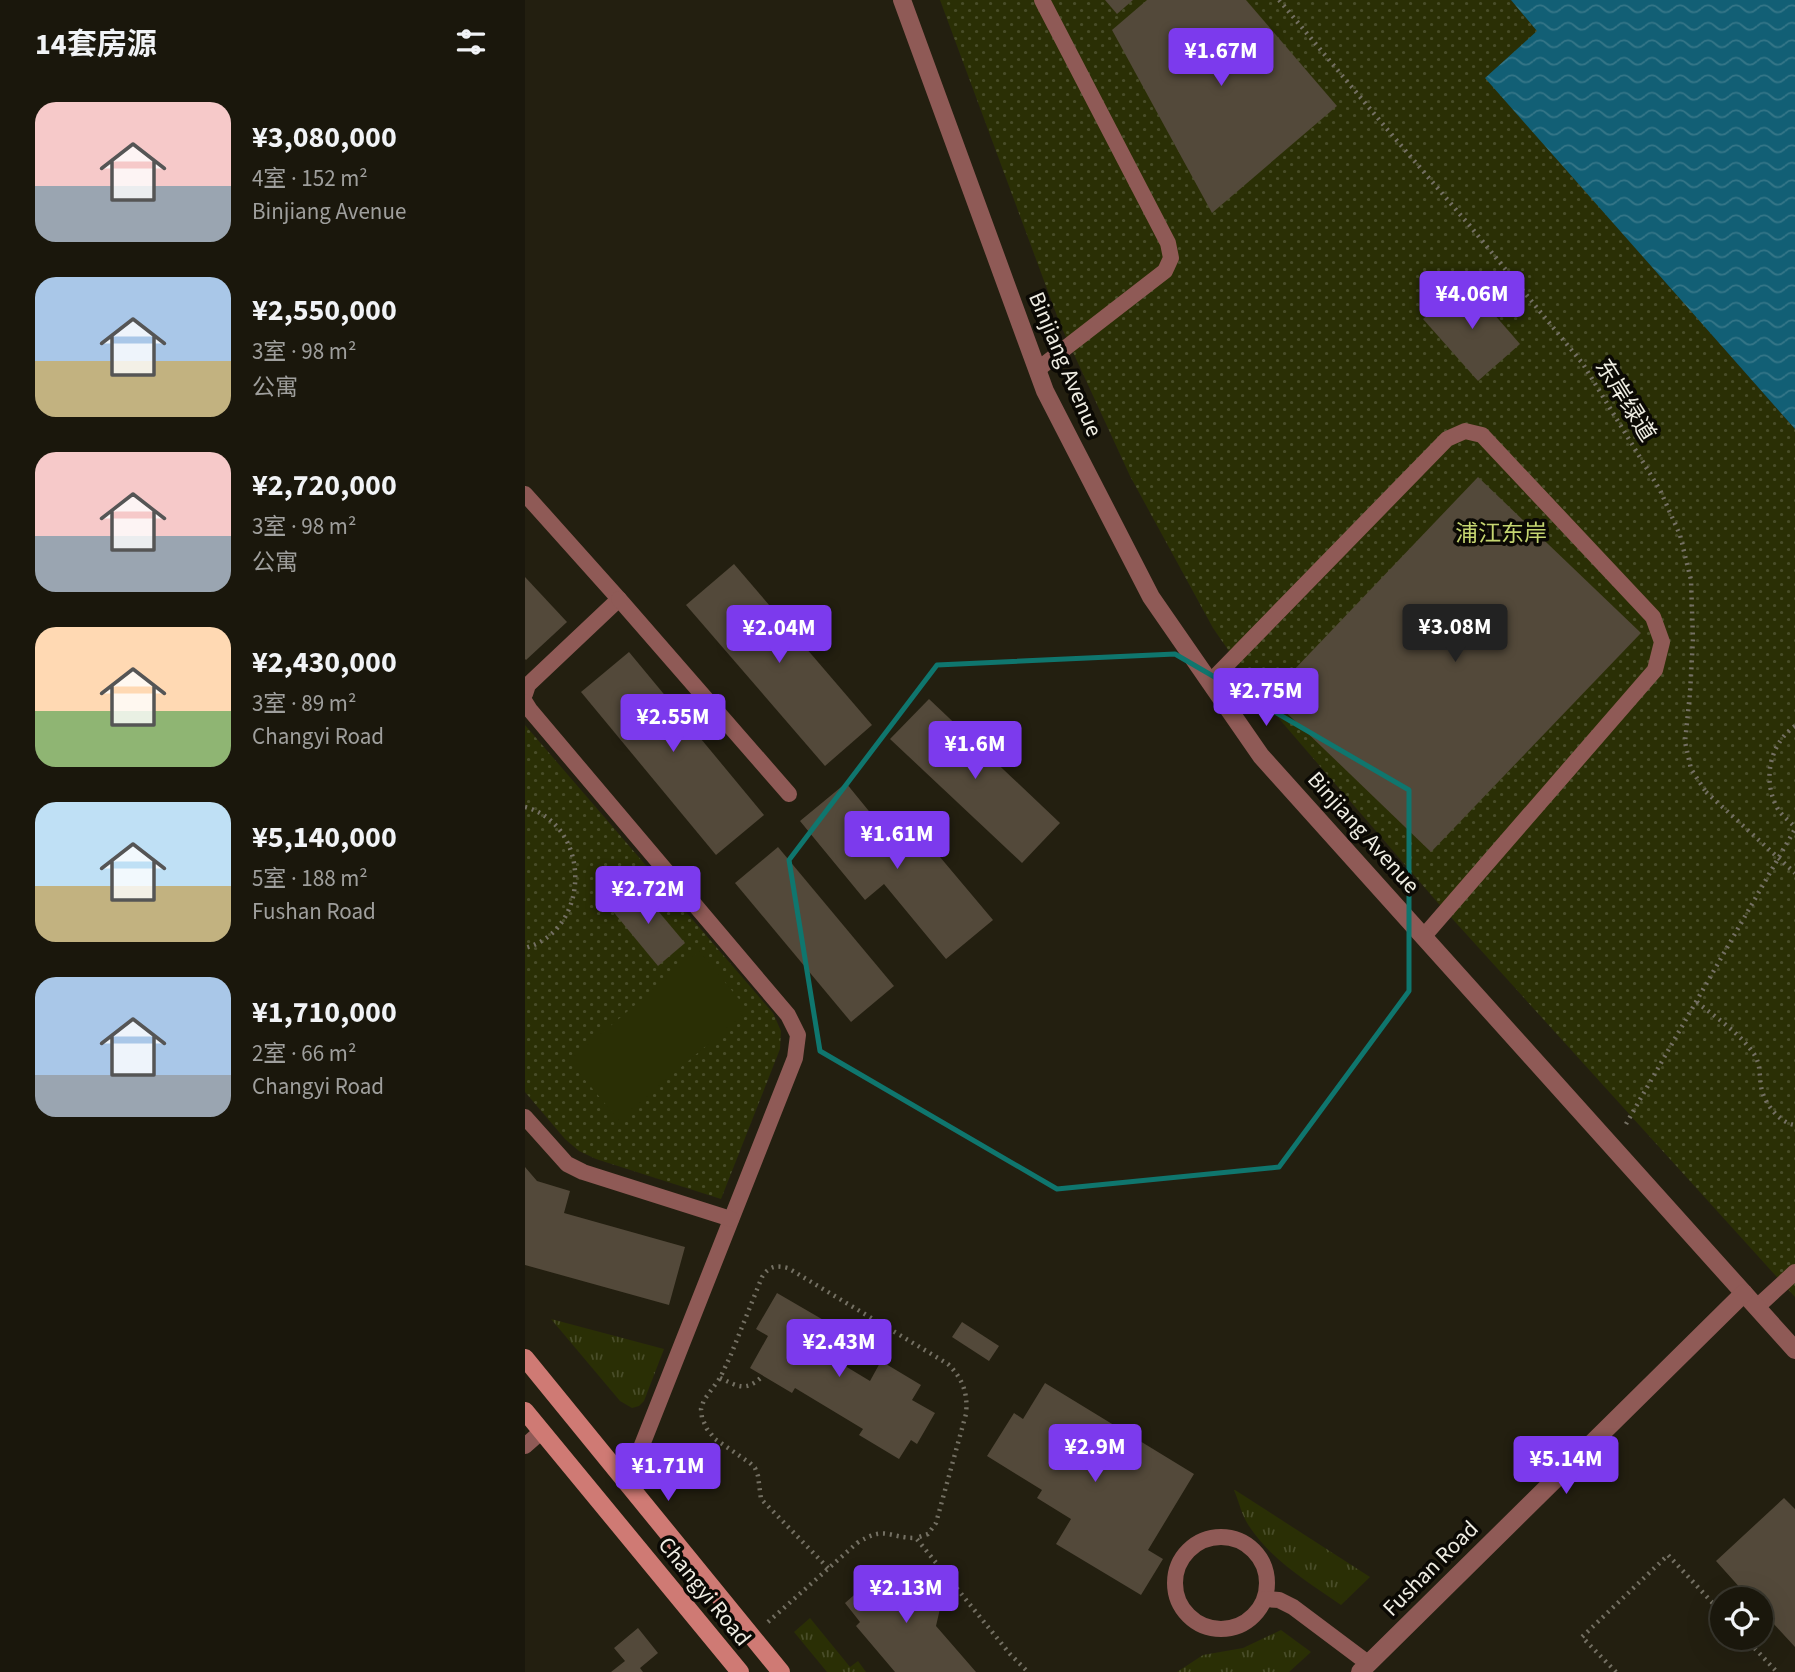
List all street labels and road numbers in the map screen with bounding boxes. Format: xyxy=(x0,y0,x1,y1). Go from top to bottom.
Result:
street label: Binjiang Avenue xyxy=(1020,287,1111,442)
street label: 东岸绿道 xyxy=(1587,353,1664,448)
street label: Binjiang Avenue xyxy=(1300,764,1428,901)
street label: Fushan Road xyxy=(1375,1513,1486,1624)
street label: Changyi Road xyxy=(650,1530,759,1653)

